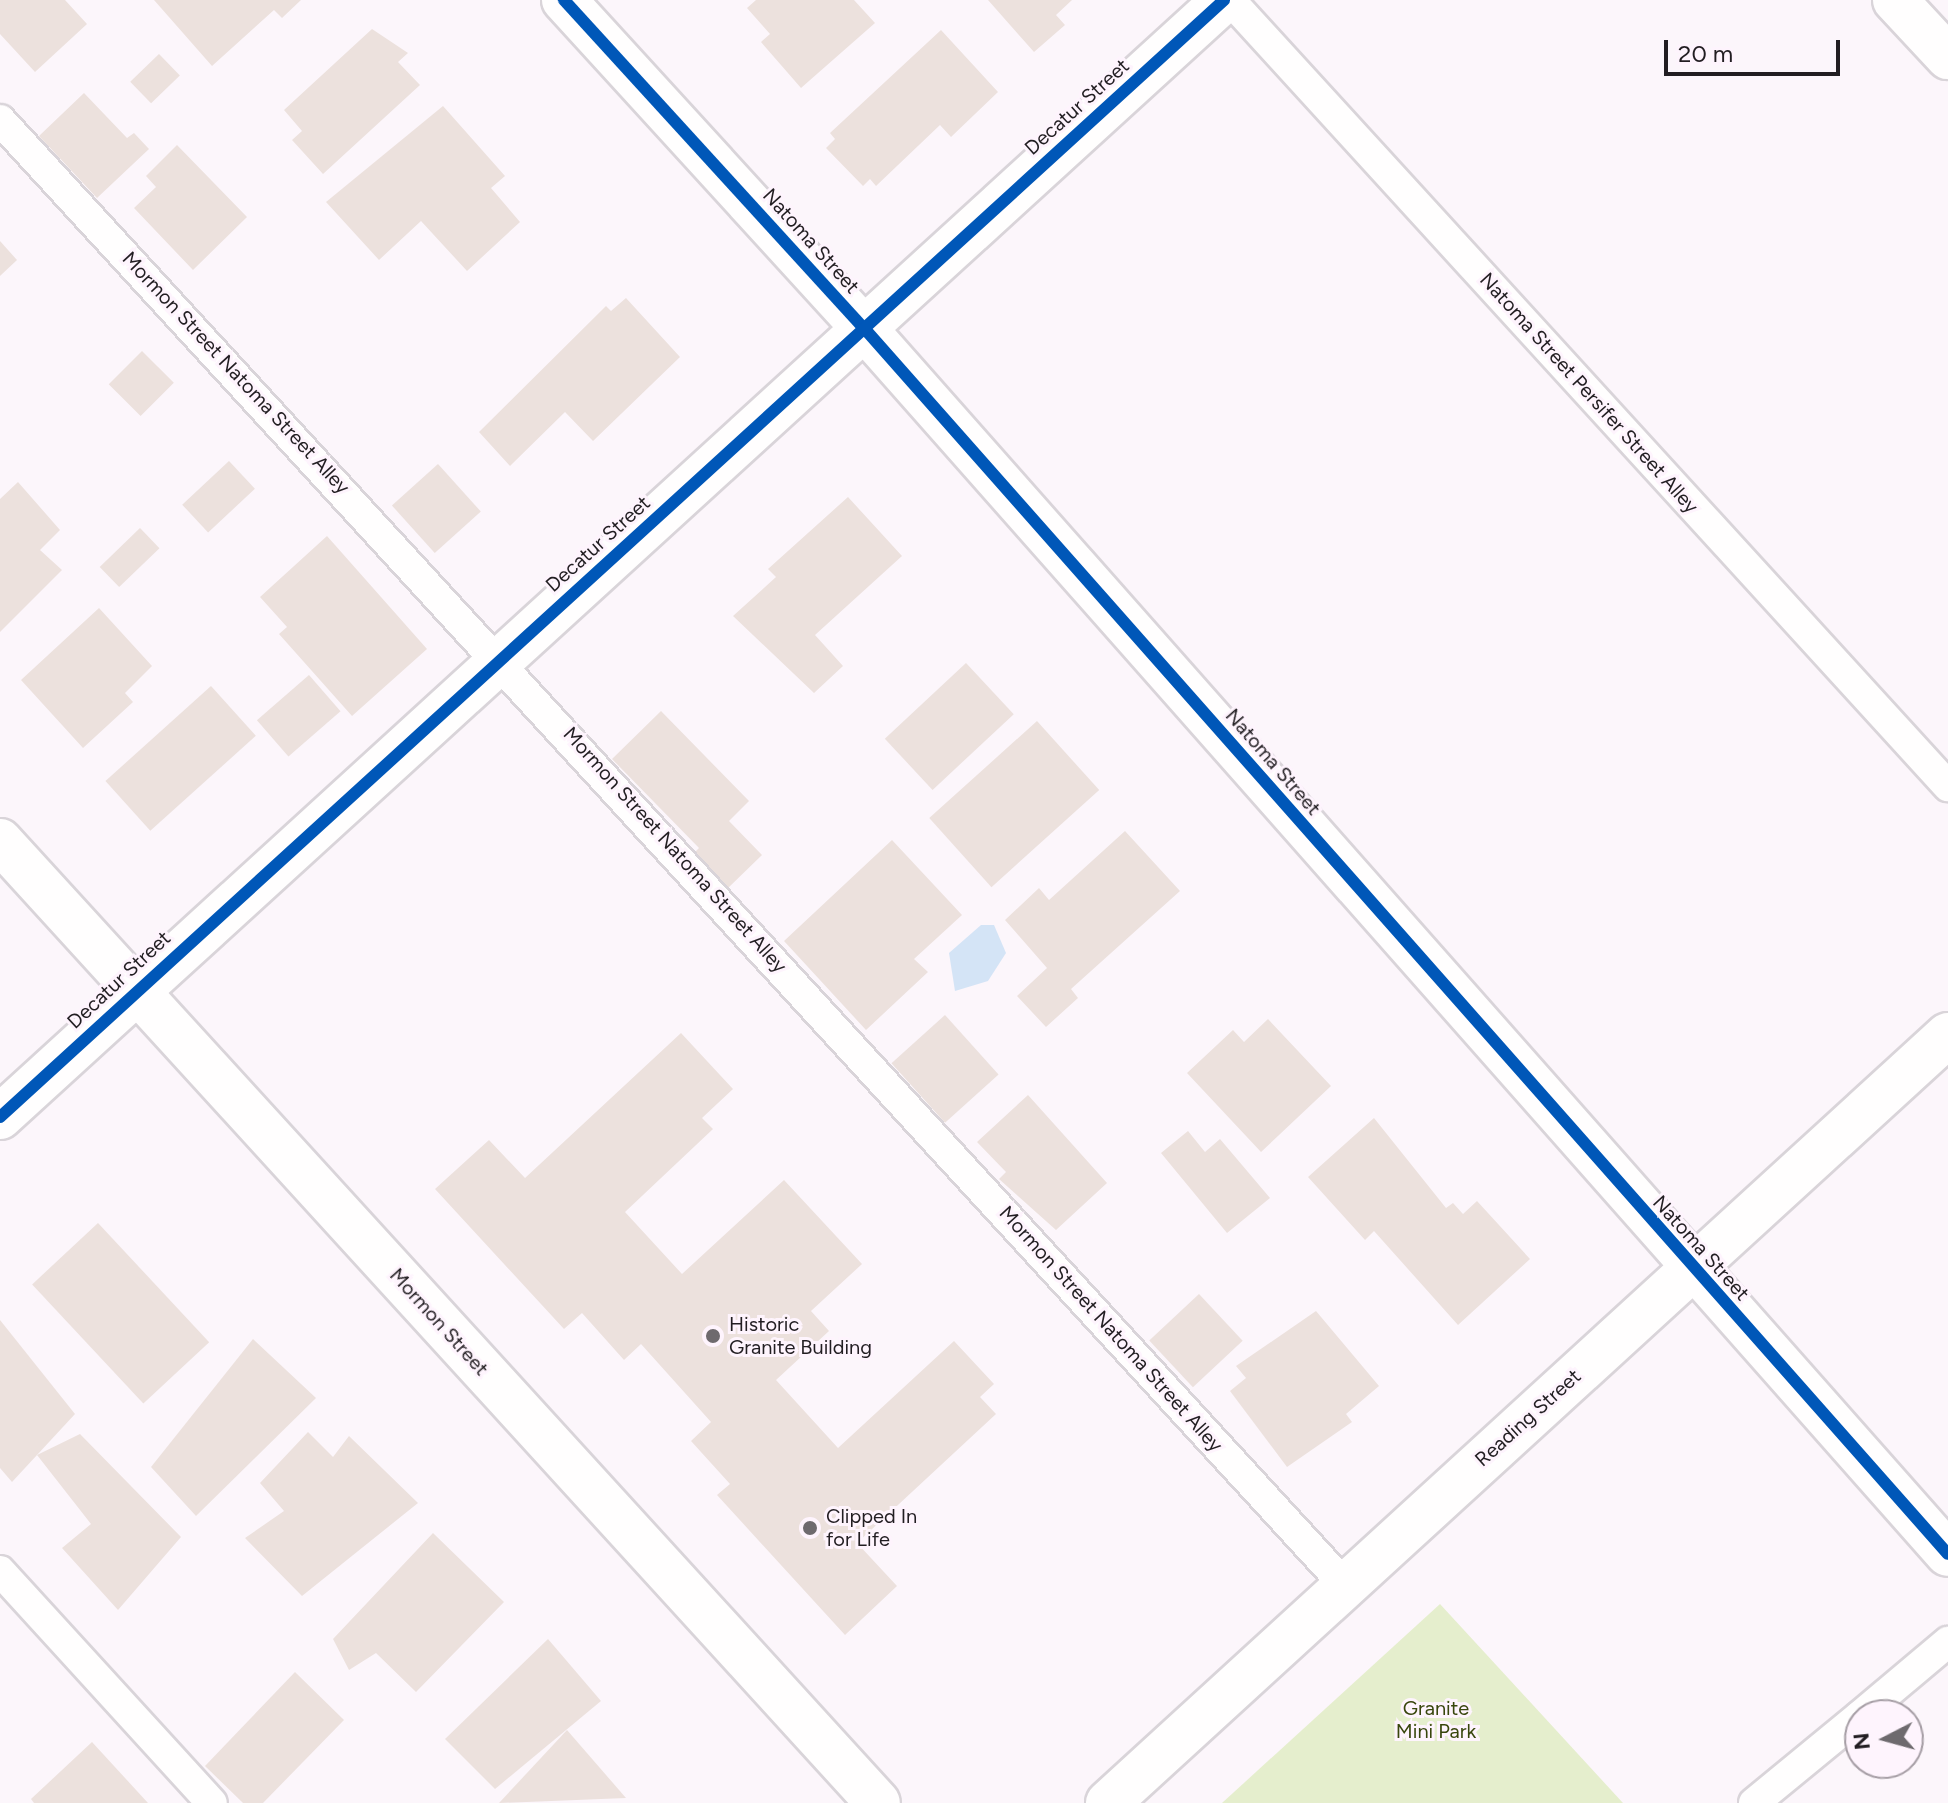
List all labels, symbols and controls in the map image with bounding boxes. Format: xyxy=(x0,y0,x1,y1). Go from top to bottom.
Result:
scale bar xyxy=(1668,24,1844,74)
text: 20 m xyxy=(1678,39,1733,68)
street label: Decatur Street xyxy=(1020,54,1134,160)
street label: Natoma Street xyxy=(758,184,864,298)
street label: Mormon Street Natoma Street Alley xyxy=(117,247,355,499)
street label: Natoma Street Persifer Street Alley xyxy=(1475,268,1703,518)
street label: Decatur Street xyxy=(541,491,655,597)
street label: Natoma Street xyxy=(1220,704,1326,820)
street label: Mormon Street Natoma Street Alley xyxy=(558,722,792,978)
street label: Decatur Street xyxy=(63,926,175,1034)
street label: Natoma Street xyxy=(1648,1191,1754,1305)
street label: Mormon Street Natoma Street Alley xyxy=(994,1201,1228,1457)
street label: Mormon Street xyxy=(385,1263,493,1381)
place label: Historic Granite Building xyxy=(729,1312,872,1359)
marker: Historic Granite Building xyxy=(704,1327,722,1345)
street label: Reading Street xyxy=(1470,1364,1586,1472)
place label: Clipped In for Life xyxy=(826,1504,917,1551)
marker: Clipped In for Life xyxy=(801,1519,819,1537)
park label: Granite Mini Park xyxy=(1396,1696,1476,1743)
north arrow xyxy=(1844,1699,1924,1779)
text: N xyxy=(1847,1731,1876,1751)

